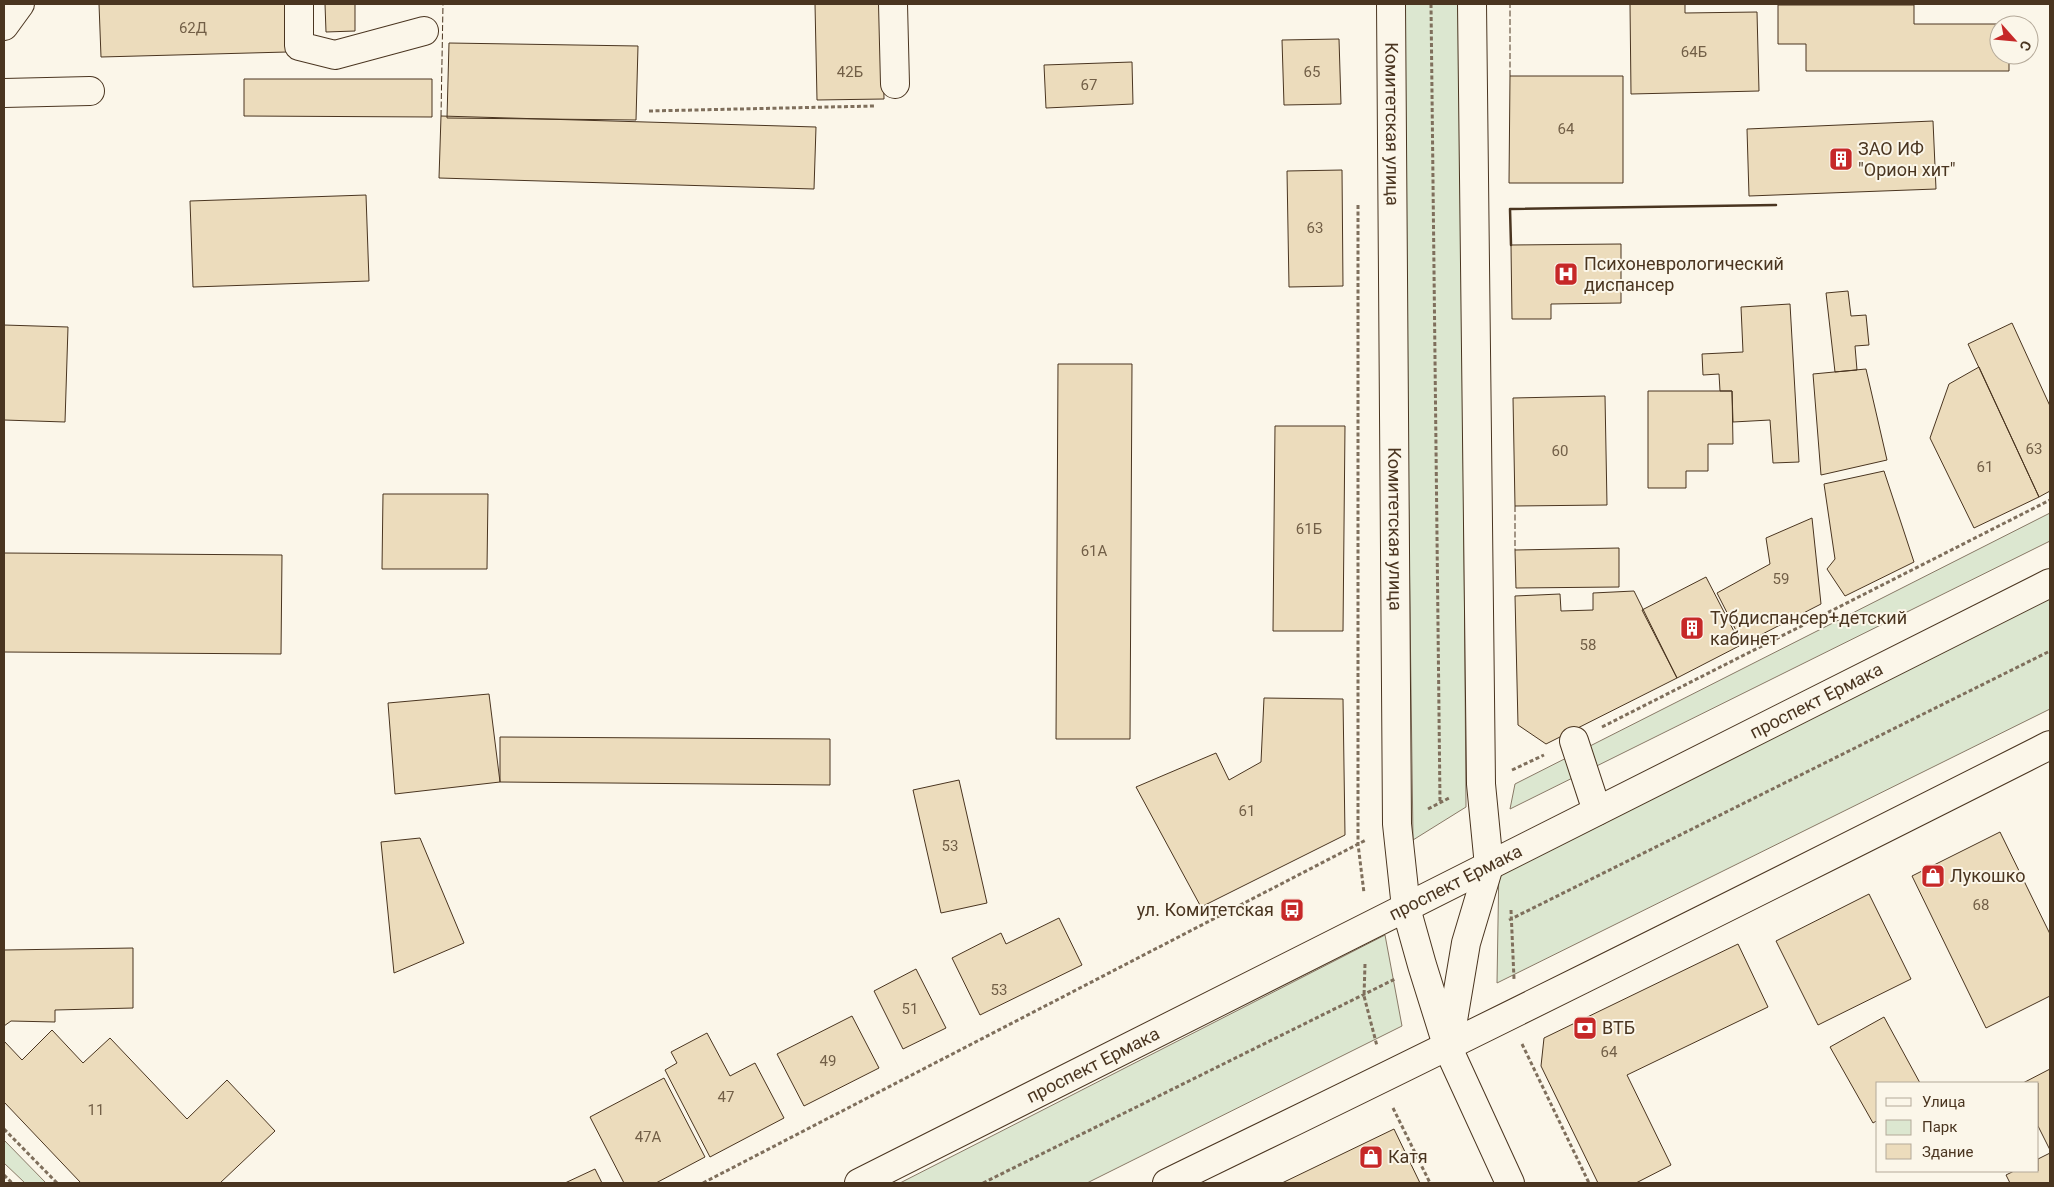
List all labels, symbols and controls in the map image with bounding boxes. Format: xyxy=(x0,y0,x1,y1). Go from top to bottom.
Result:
north arrow xyxy=(1989,15,2039,65)
house number: 62Д xyxy=(179,19,207,37)
text: С xyxy=(2016,38,2035,54)
street label: Комитетская улица xyxy=(1381,42,1403,206)
house number: 64Б xyxy=(1681,43,1707,61)
house number: 42Б xyxy=(837,63,863,81)
house number: 65 xyxy=(1304,63,1320,81)
house number: 67 xyxy=(1081,76,1097,94)
house number: 64 xyxy=(1558,120,1575,138)
place label: ЗАО ИФ "Орион хит" xyxy=(1858,138,1956,180)
building icon: ЗАО ИФ "Орион хит" xyxy=(1828,146,1854,172)
house number: 63 xyxy=(1307,219,1323,237)
place label: Психоневрологический диспансер xyxy=(1584,253,1784,295)
hospital icon: Психоневрологический диспансер xyxy=(1553,261,1579,287)
house number: 63 xyxy=(2026,440,2042,458)
house number: 60 xyxy=(1552,442,1568,460)
street label: Комитетская улица xyxy=(1384,447,1406,611)
house number: 61 xyxy=(1977,458,1993,476)
house number: 61Б xyxy=(1296,520,1322,538)
house number: 61А xyxy=(1081,542,1108,560)
house number: 59 xyxy=(1773,570,1789,588)
place label: Тубдиспансер+детский кабинет xyxy=(1710,607,1907,649)
building icon: Тубдиспансер+детский кабинет xyxy=(1679,615,1705,641)
house number: 58 xyxy=(1580,636,1596,654)
street label: проспект Ермака xyxy=(1746,658,1886,742)
house number: 61 xyxy=(1239,802,1255,820)
house number: 53 xyxy=(942,837,958,855)
street label: проспект Ермака xyxy=(1385,840,1525,924)
shop icon: Лукошко xyxy=(1920,863,1946,889)
place label: Лукошко xyxy=(1950,865,2025,886)
house number: 68 xyxy=(1973,896,1989,914)
bus stop icon: ул. Комитетская xyxy=(1279,897,1305,923)
place label: ул. Комитетская xyxy=(1137,899,1274,920)
house number: 53 xyxy=(991,981,1007,999)
house number: 51 xyxy=(902,1000,918,1018)
bank icon: ВТБ xyxy=(1572,1015,1598,1041)
place label: ВТБ xyxy=(1602,1017,1635,1038)
street label: проспект Ермака xyxy=(1023,1022,1163,1107)
house number: 64 xyxy=(1601,1043,1618,1061)
house number: 49 xyxy=(820,1052,836,1070)
legend xyxy=(1876,1082,2039,1172)
house number: 47 xyxy=(718,1088,734,1106)
text: Улица xyxy=(1922,1093,1965,1111)
house number: 11 xyxy=(88,1101,104,1119)
text: Парк xyxy=(1922,1118,1957,1136)
house number: 47А xyxy=(635,1128,662,1146)
text: Здание xyxy=(1922,1143,1973,1161)
shop icon: Катя xyxy=(1358,1144,1384,1170)
place label: Катя xyxy=(1388,1146,1428,1167)

